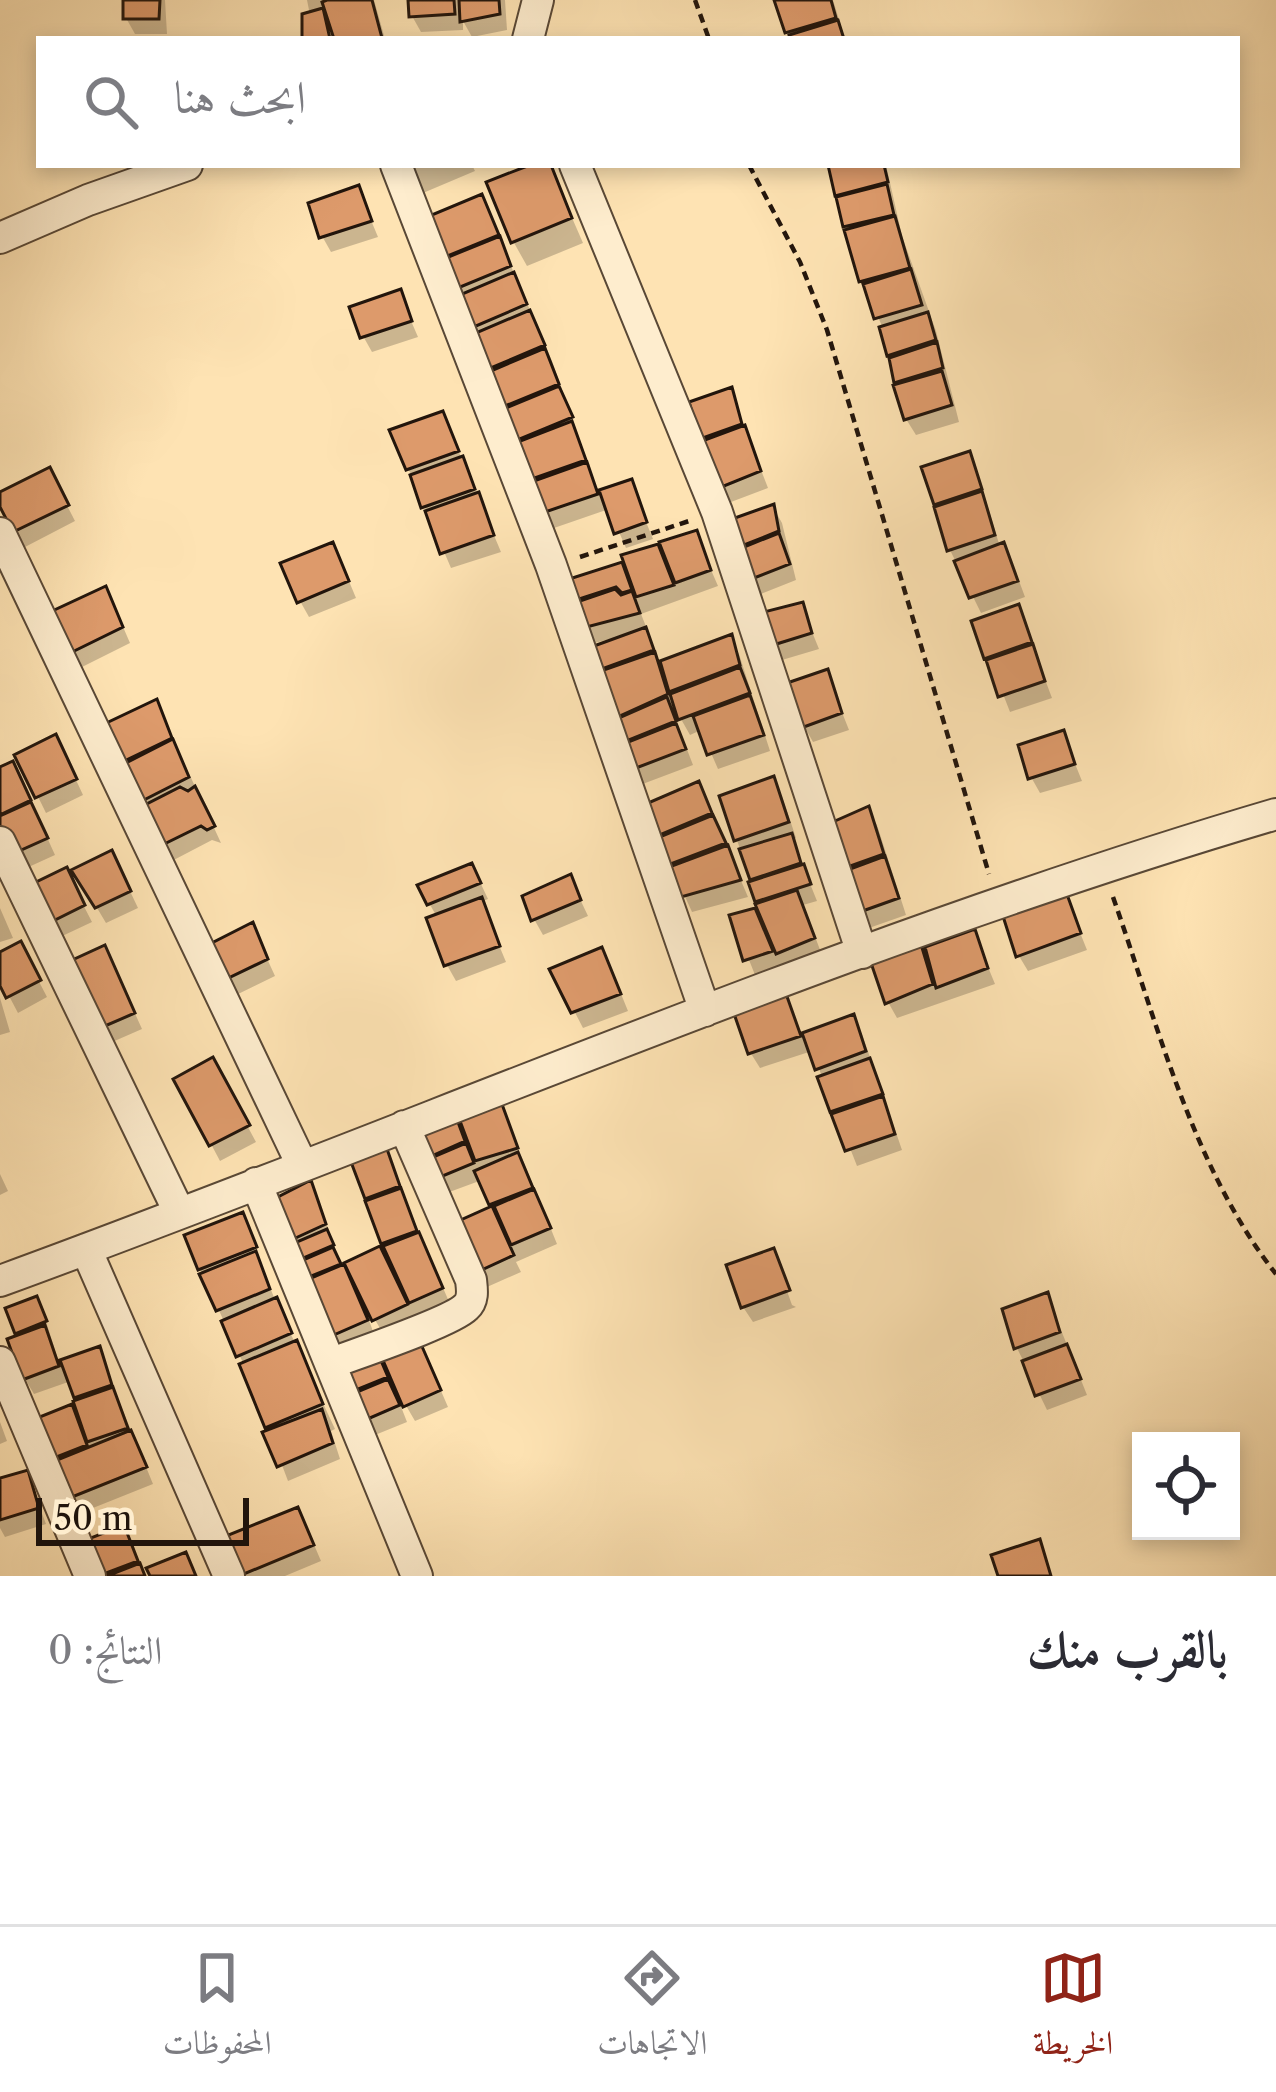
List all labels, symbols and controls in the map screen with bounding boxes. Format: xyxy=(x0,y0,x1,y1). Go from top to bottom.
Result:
search box xyxy=(36,36,1240,168)
icon: search xyxy=(78,69,144,135)
text: ابحث هنا xyxy=(174,69,306,125)
map controls xyxy=(1132,1432,1240,1540)
button: locate xyxy=(1132,1432,1240,1540)
scale bar xyxy=(36,1492,249,1545)
text: 50 m xyxy=(54,1498,132,1539)
text: بالقرب منك xyxy=(1027,1618,1228,1680)
text: النتائج: 0 xyxy=(48,1626,163,1674)
tab: المحفوظات xyxy=(163,1945,272,2075)
tab: الاتجاهات xyxy=(597,1945,707,2075)
tab: الخريطة xyxy=(1033,1945,1113,2075)

